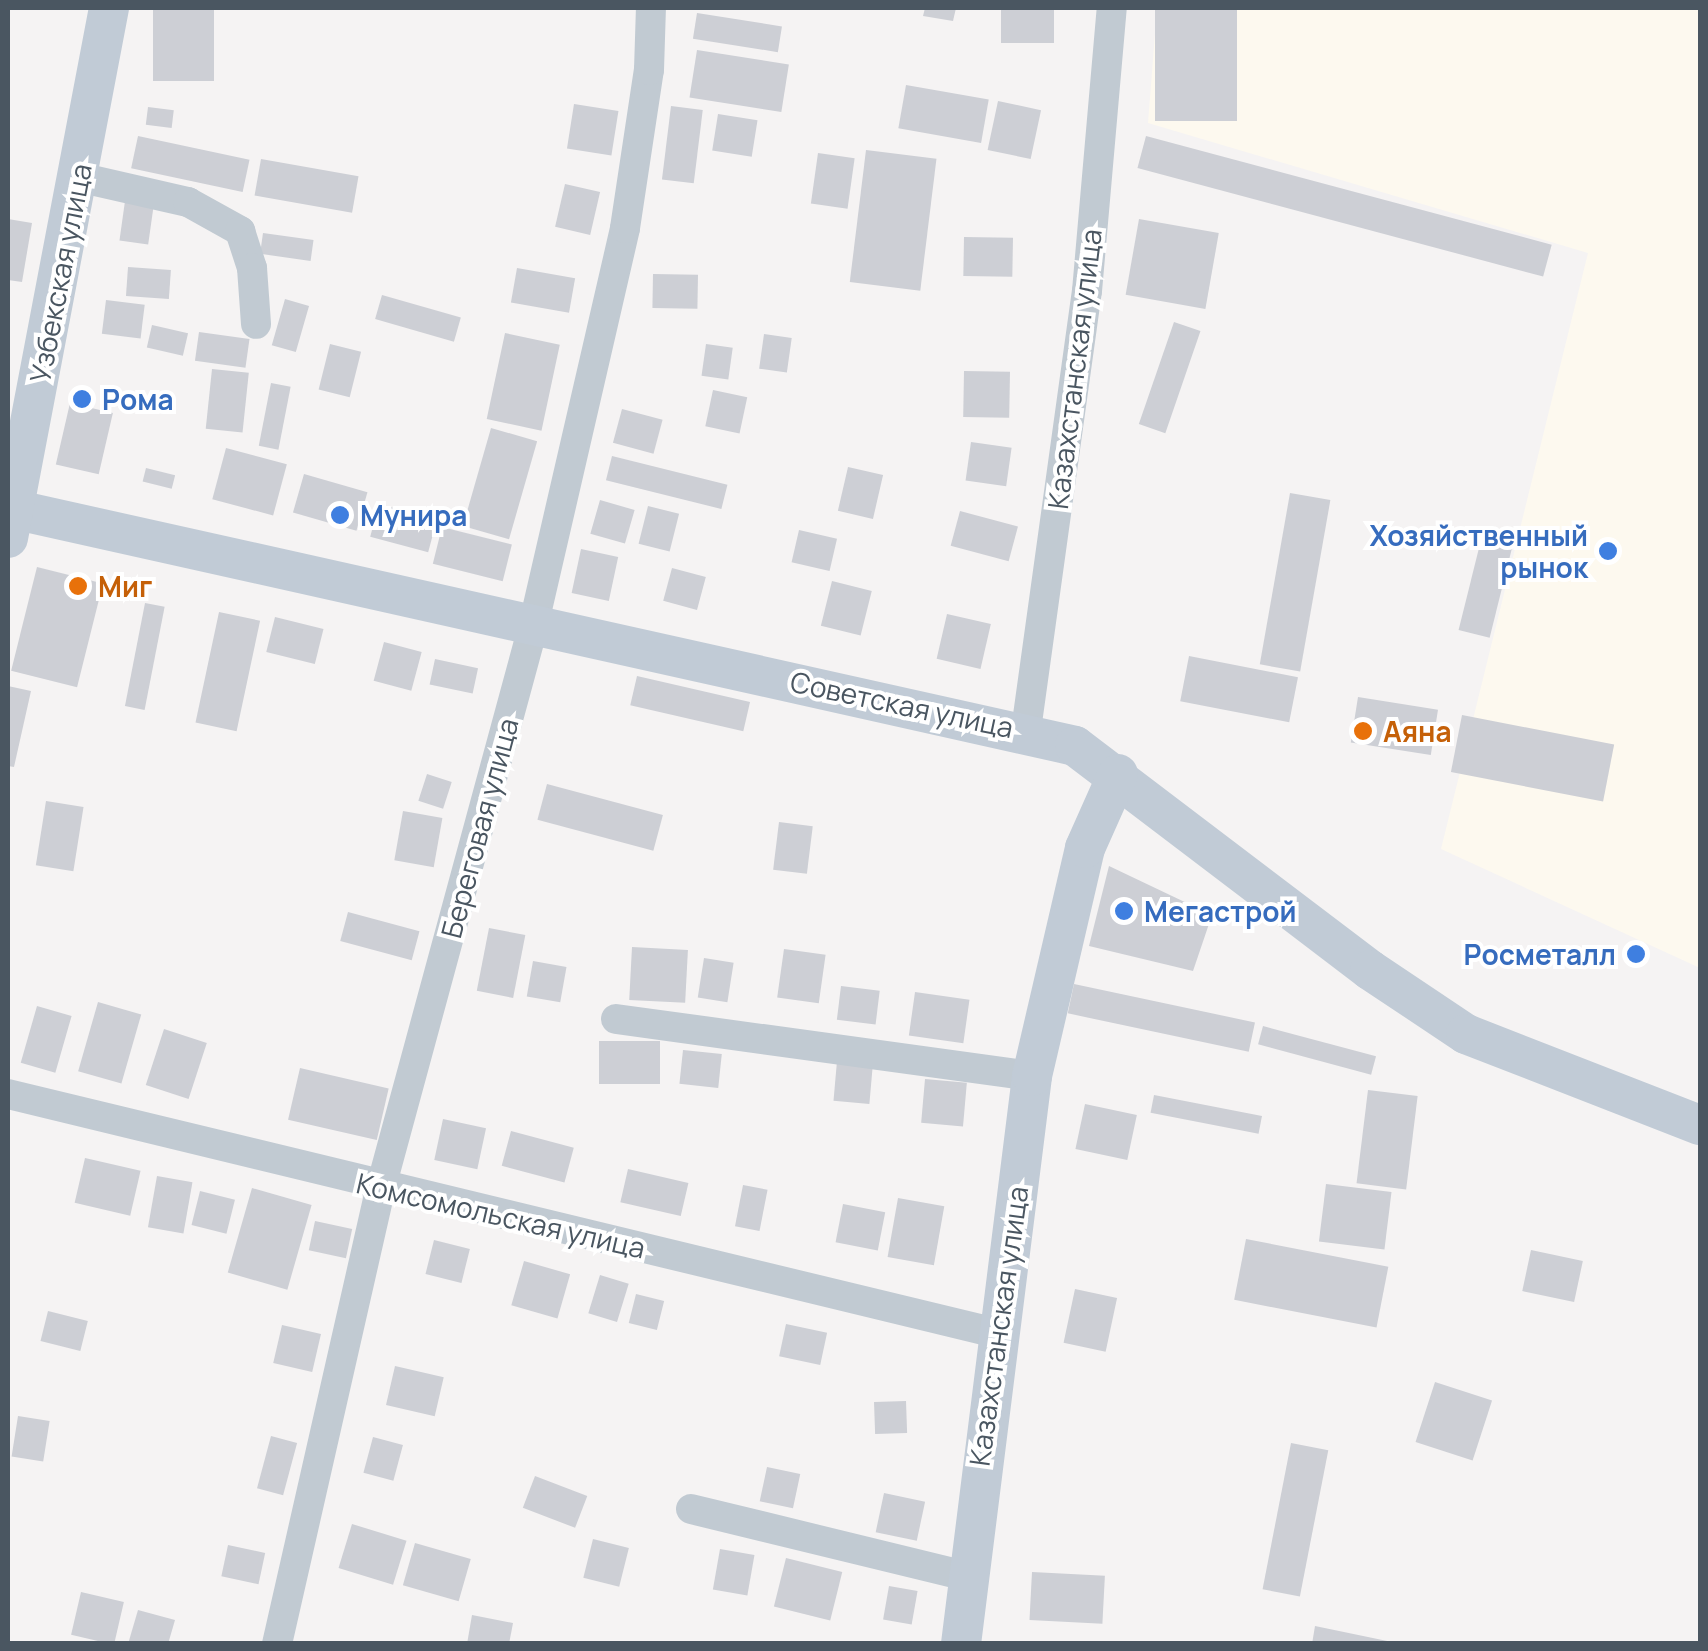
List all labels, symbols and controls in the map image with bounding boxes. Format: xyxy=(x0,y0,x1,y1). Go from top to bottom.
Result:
street label: Узбекская улица xyxy=(22,161,98,385)
street label: Казахстанская улица xyxy=(1040,227,1108,511)
place label: Рома xyxy=(102,382,174,416)
marker: Рома xyxy=(71,388,93,410)
place label: Мунира xyxy=(360,498,467,532)
marker: Мунира xyxy=(329,504,351,526)
place label: Хозяйственный рынок xyxy=(1369,518,1588,584)
marker: Хозяйственный рынок xyxy=(1597,540,1619,562)
place label: Миг xyxy=(98,569,152,603)
marker: Миг xyxy=(67,575,89,597)
street label: Советская улица xyxy=(788,664,1016,744)
street label: Береговая улица xyxy=(433,714,525,942)
place label: Аяна xyxy=(1383,714,1452,748)
marker: Аяна xyxy=(1352,720,1374,742)
place label: Мегастрой xyxy=(1144,894,1296,928)
marker: Мегастрой xyxy=(1113,900,1135,922)
place label: Росметалл xyxy=(1464,937,1616,971)
marker: Росметалл xyxy=(1625,943,1647,965)
street label: Комсомольская улица xyxy=(353,1165,649,1265)
street label: Казахстанская улица xyxy=(962,1184,1034,1468)

